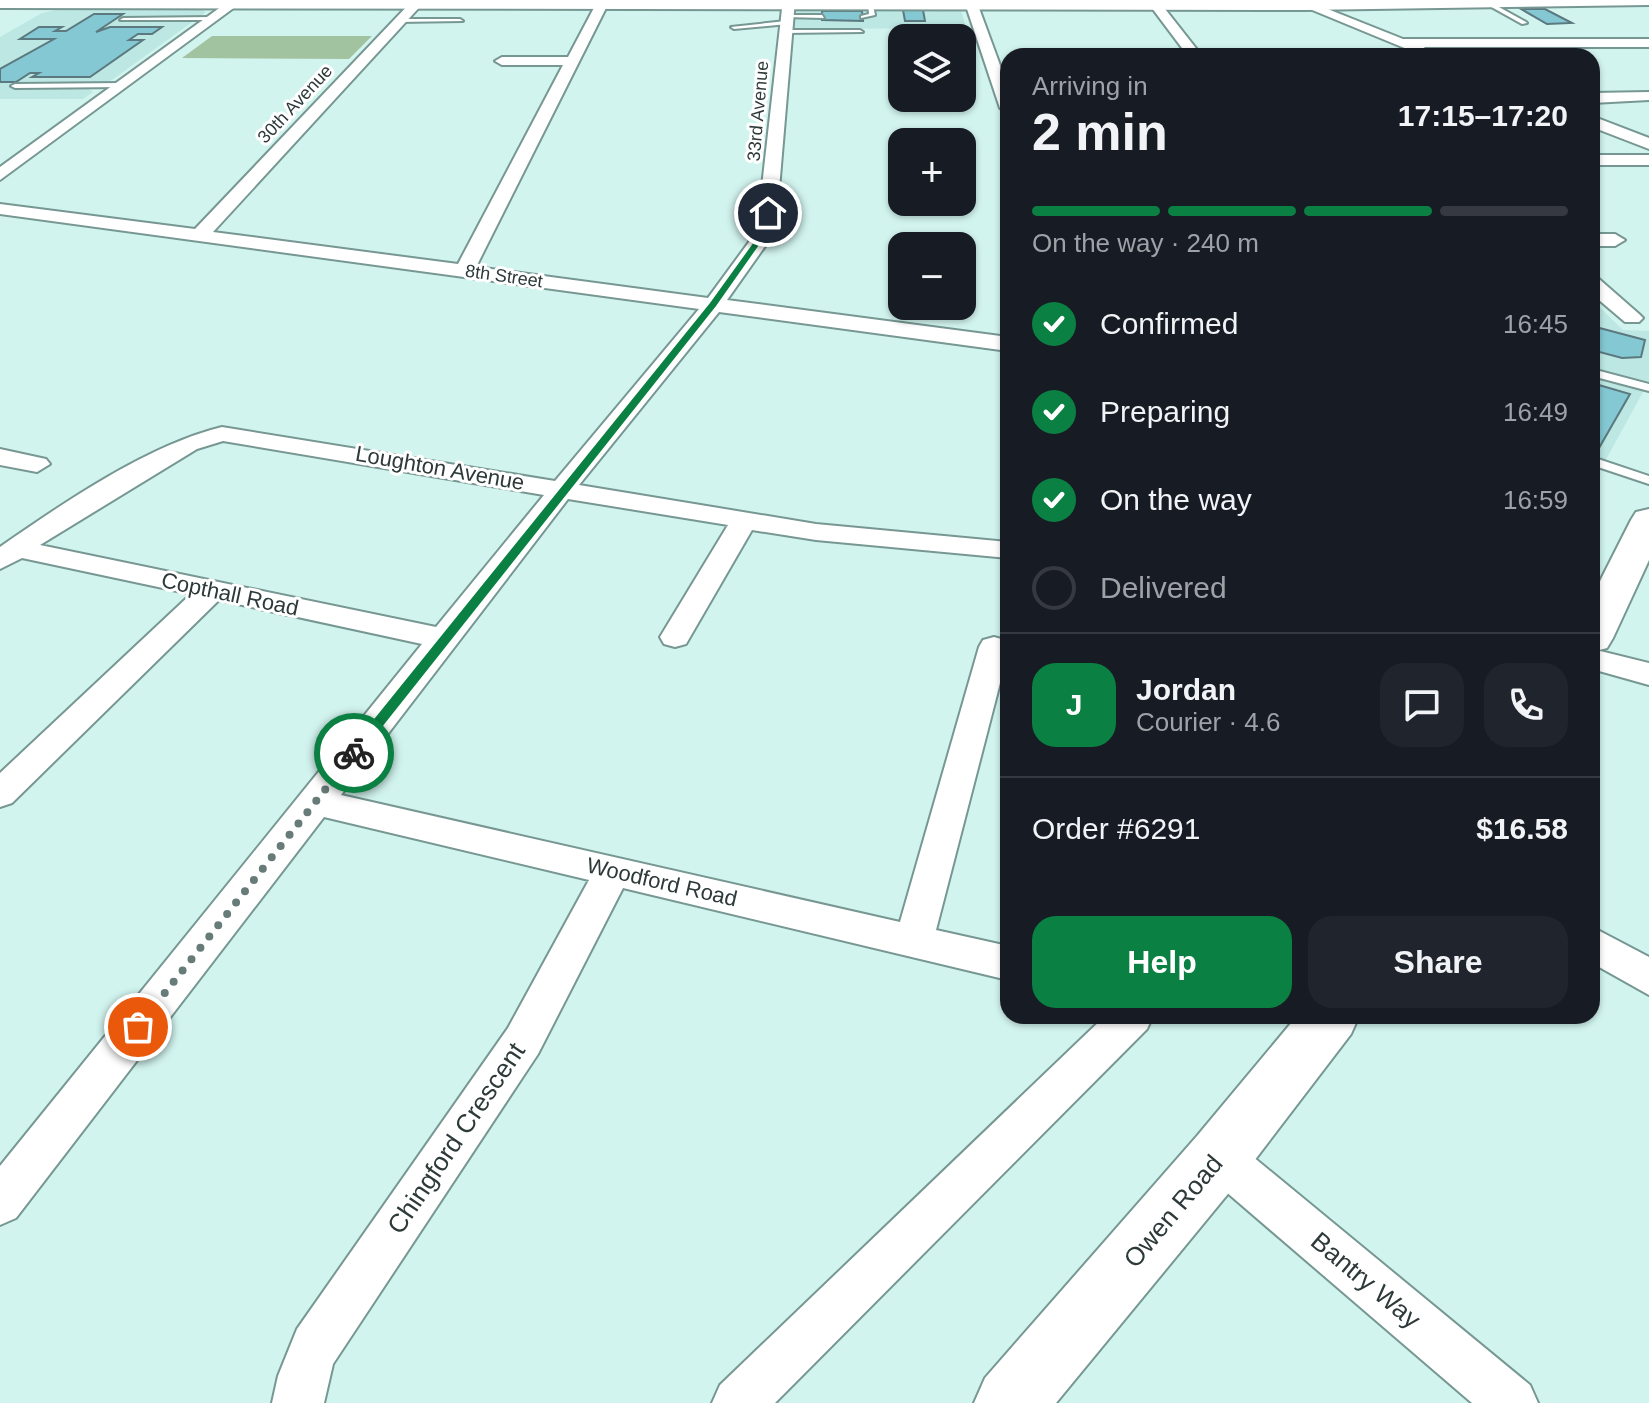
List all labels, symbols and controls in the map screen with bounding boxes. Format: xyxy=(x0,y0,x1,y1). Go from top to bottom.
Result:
map controls xyxy=(888,24,976,320)
button: layers xyxy=(888,24,976,112)
street label: 33rd Avenue xyxy=(744,60,772,162)
street label: 30th Avenue xyxy=(254,61,336,147)
text: Arriving in xyxy=(1032,71,1148,101)
text: 17:15–17:20 xyxy=(1398,99,1568,132)
text: 2 min xyxy=(1032,103,1168,161)
button: + xyxy=(888,128,976,216)
pin xyxy=(734,179,802,247)
icon: home xyxy=(746,191,790,235)
text: On the way · 240 m xyxy=(1032,228,1259,258)
button: − xyxy=(888,232,976,320)
street label: 8th Street xyxy=(464,261,544,291)
icon: check xyxy=(1032,302,1076,346)
text: Confirmed xyxy=(1100,307,1238,340)
text: 16:45 xyxy=(1503,309,1568,339)
icon: check xyxy=(1032,390,1076,434)
text: Preparing xyxy=(1100,395,1230,428)
text: 16:49 xyxy=(1503,397,1568,427)
street label: Loughton Avenue xyxy=(354,441,526,495)
icon: check xyxy=(1032,478,1076,522)
text: On the way xyxy=(1100,483,1252,516)
text: 16:59 xyxy=(1503,485,1568,515)
street label: Copthall Road xyxy=(159,567,301,621)
text: Delivered xyxy=(1100,571,1227,604)
button: chat xyxy=(1380,663,1464,747)
button: phone xyxy=(1484,663,1568,747)
text: Jordan xyxy=(1136,673,1236,706)
text: J xyxy=(1066,688,1082,721)
text: Courier · 4.6 xyxy=(1136,707,1281,737)
courier xyxy=(314,713,394,793)
icon: bike xyxy=(332,731,376,775)
text: Order #6291 xyxy=(1032,812,1200,845)
text: $16.58 xyxy=(1476,812,1568,845)
street label: Woodford Road xyxy=(584,853,740,911)
button: Help xyxy=(1032,916,1292,1008)
button: Share xyxy=(1308,916,1568,1008)
pin xyxy=(104,993,172,1061)
icon: bag xyxy=(116,1005,160,1049)
street label: Chingford Crescent xyxy=(381,1036,531,1239)
street label: Owen Road xyxy=(1117,1149,1229,1273)
street label: Bantry Way xyxy=(1305,1226,1427,1334)

